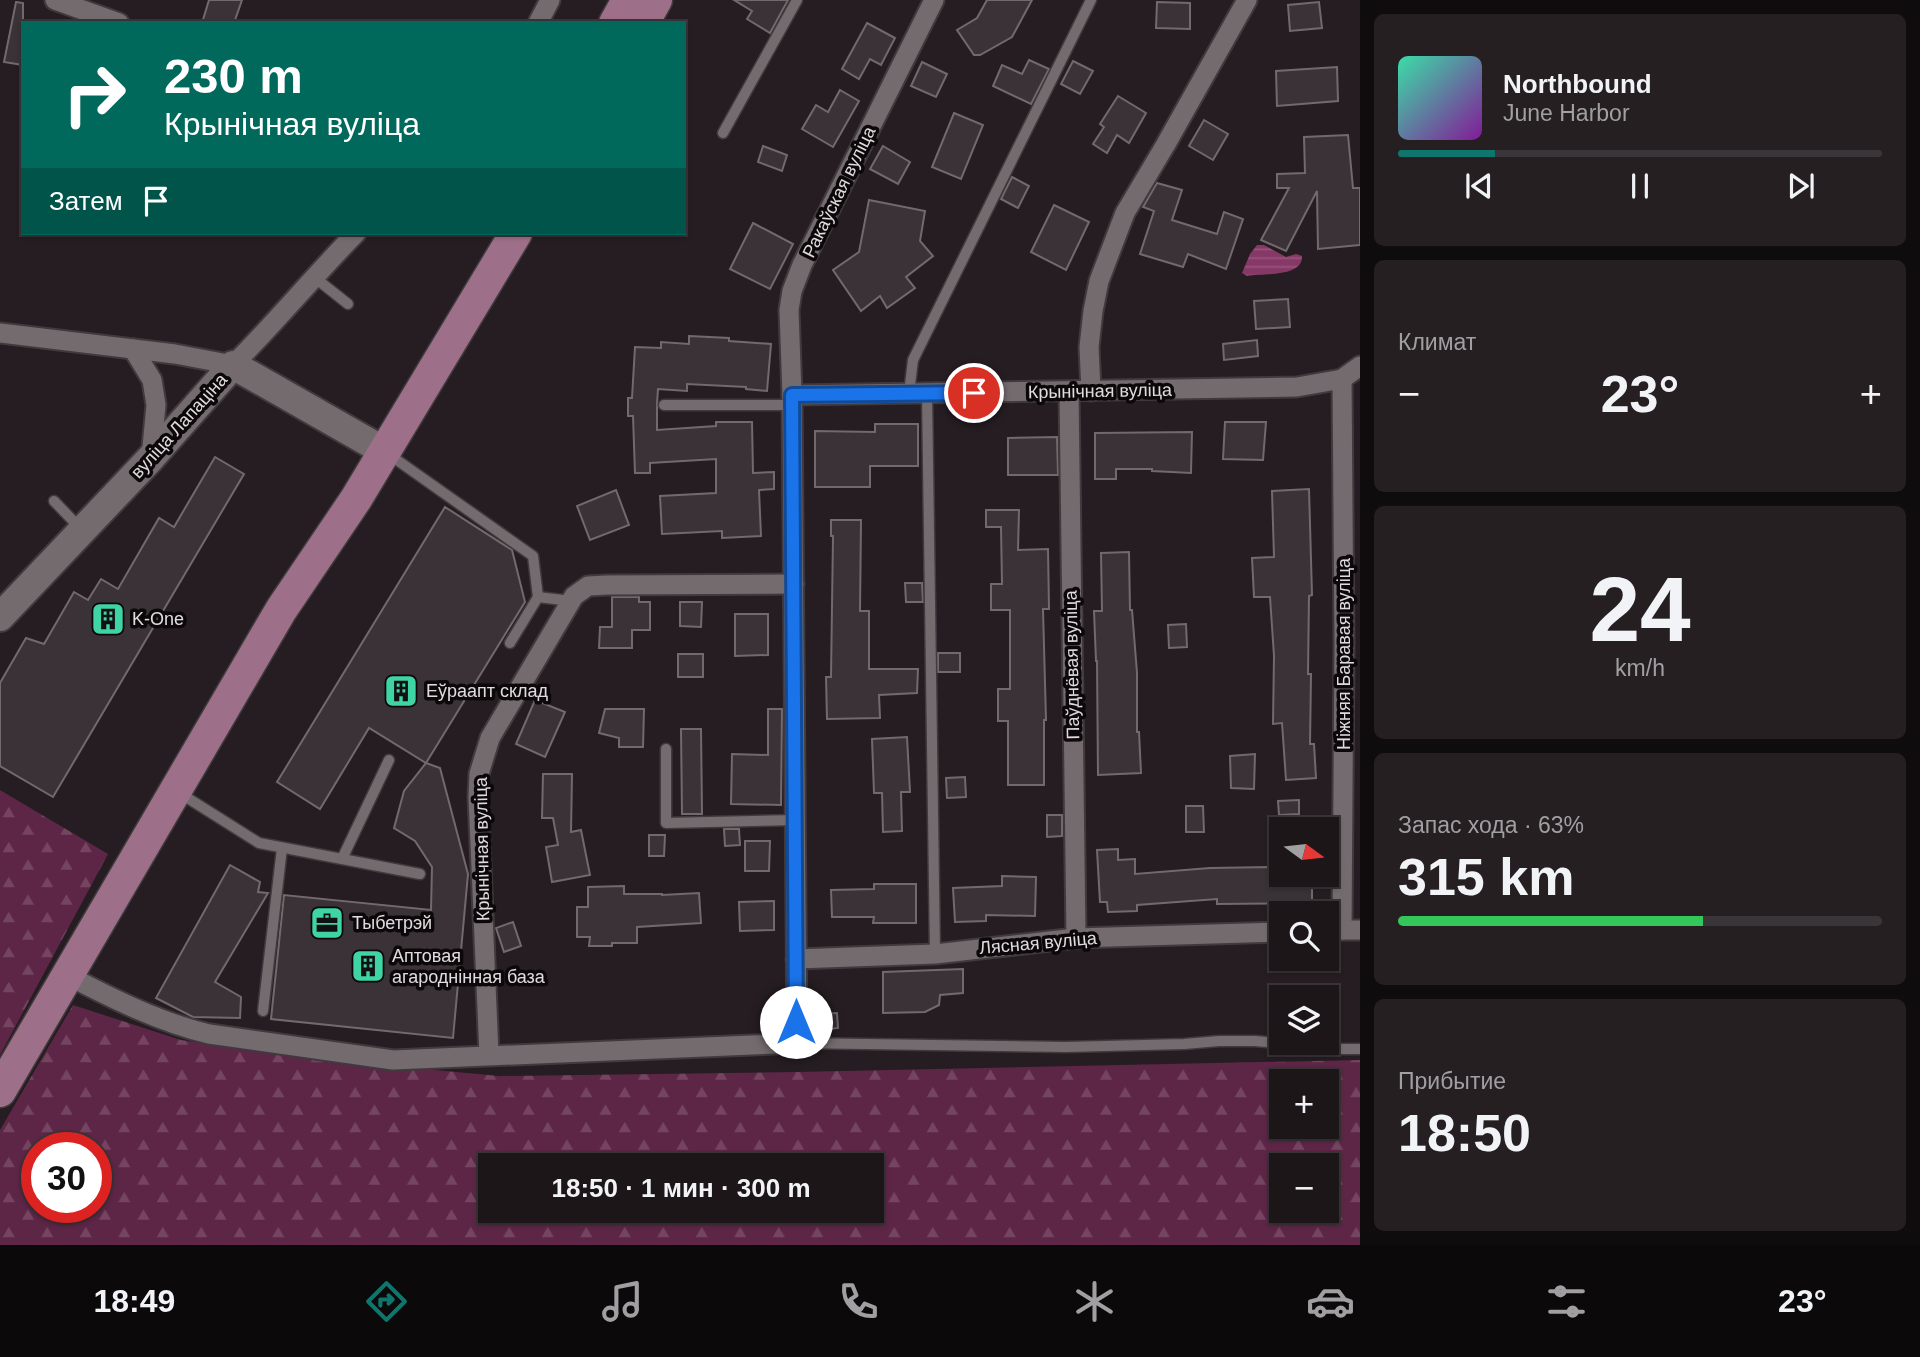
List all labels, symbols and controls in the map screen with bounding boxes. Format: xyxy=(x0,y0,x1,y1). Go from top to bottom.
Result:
icon: right xyxy=(49,49,140,140)
text: 230 m xyxy=(164,49,303,103)
text: Northbound xyxy=(1503,69,1652,99)
text: June Harbor xyxy=(1503,100,1630,126)
text: Крынічная вуліца xyxy=(164,106,420,142)
street label: Ракаўская вуліца xyxy=(799,122,880,261)
icon: previous xyxy=(1460,167,1498,205)
icon: pause xyxy=(1621,167,1659,205)
icon: next xyxy=(1782,167,1820,205)
icon: arrive xyxy=(137,182,175,220)
text: Затем xyxy=(49,186,123,216)
text: Климат xyxy=(1398,329,1476,355)
pin xyxy=(944,363,1004,423)
text: 23° xyxy=(1601,365,1679,423)
street label: вуліца Лапаціна xyxy=(127,369,232,482)
text: − xyxy=(1398,373,1420,415)
text: + xyxy=(1860,373,1882,415)
icon: arrive xyxy=(955,374,993,412)
street label: Крынічная вуліца xyxy=(1028,380,1173,402)
street label: Ніжняя Баравая вуліца xyxy=(1334,557,1354,750)
text: 24 xyxy=(1589,559,1691,660)
street label: Паўднёвая вуліца xyxy=(1061,589,1083,740)
building icon: K-One xyxy=(89,600,127,638)
place label: K-One xyxy=(132,609,184,629)
text: km/h xyxy=(1615,655,1665,681)
building icon: Еўраапт склад xyxy=(382,672,420,710)
place label: Еўраапт склад xyxy=(426,681,549,701)
street label: Крынічная вуліца xyxy=(471,776,493,921)
text: Запас хода · 63% xyxy=(1398,812,1584,838)
north arrow xyxy=(1269,817,1339,887)
map controls xyxy=(1269,817,1339,1223)
text: 315 km xyxy=(1398,848,1574,906)
button: search xyxy=(1269,901,1339,971)
office icon: Тыбетрэй xyxy=(308,904,346,942)
place label: Тыбетрэй xyxy=(352,913,432,933)
street label: Лясная вуліца xyxy=(978,928,1099,958)
place label: Аптовая агароднінная база xyxy=(392,946,546,987)
building icon: Аптовая агароднінная база xyxy=(349,947,387,985)
position arrow xyxy=(759,985,833,1059)
button: layers xyxy=(1269,985,1339,1055)
text: Прибытие xyxy=(1398,1068,1506,1094)
button: + xyxy=(1269,1069,1339,1139)
text: 18:50 xyxy=(1398,1104,1531,1162)
speed limit sign: 30 xyxy=(21,1132,112,1223)
button: − xyxy=(1269,1153,1339,1223)
text: 18:50 · 1 мин · 300 m xyxy=(551,1173,811,1203)
icon: directions xyxy=(362,1277,411,1326)
icon: music xyxy=(598,1277,647,1326)
icon: phone xyxy=(834,1277,883,1326)
icon: climate xyxy=(1070,1277,1119,1326)
icon: car xyxy=(1306,1277,1355,1326)
icon: filters xyxy=(1542,1277,1591,1326)
text: 18:49 xyxy=(93,1283,175,1319)
text: 23° xyxy=(1778,1283,1827,1319)

